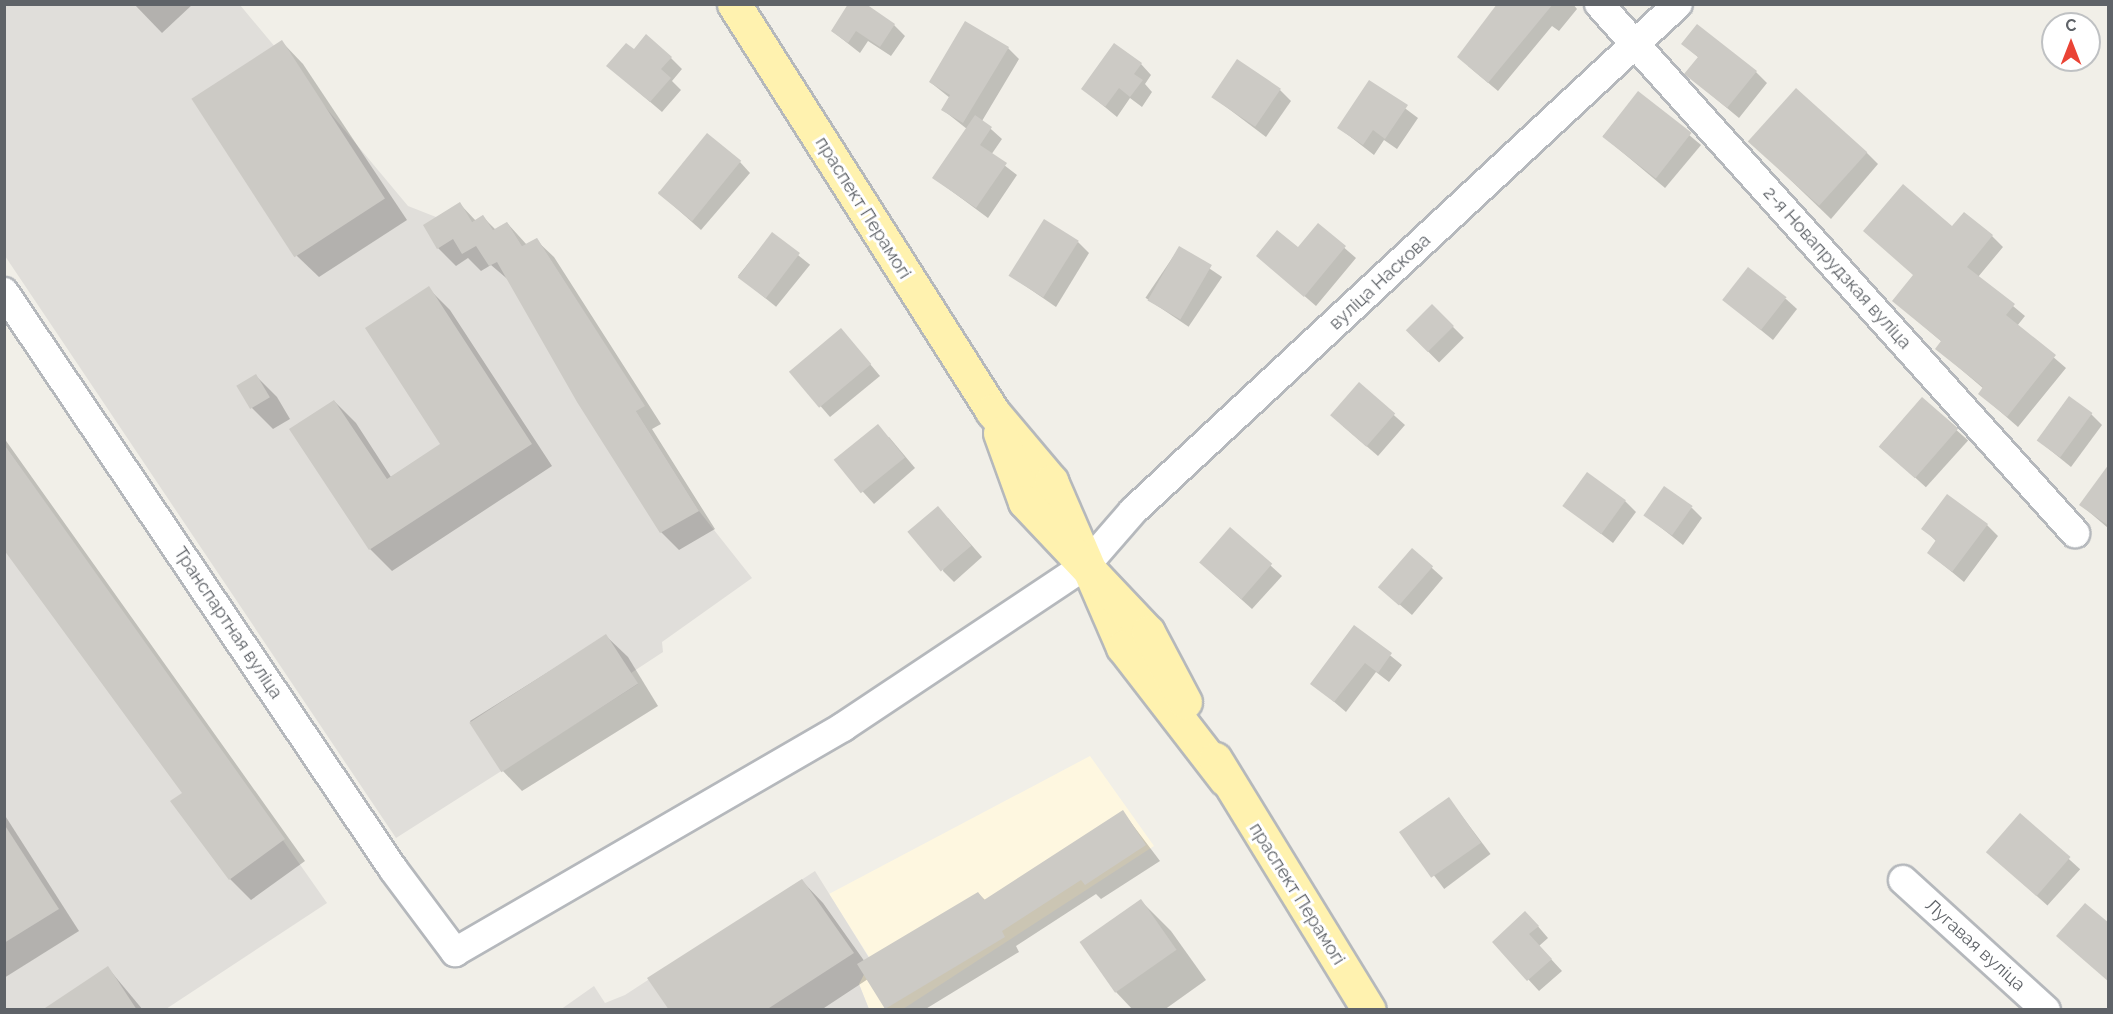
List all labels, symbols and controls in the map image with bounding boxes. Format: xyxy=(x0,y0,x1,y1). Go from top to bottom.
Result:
north arrow xyxy=(2041,12,2101,72)
text: С xyxy=(2066,16,2076,35)
street label: праспект Перамогі xyxy=(811,133,915,283)
street label: 2-я Новапрудзкая вуліца xyxy=(1759,183,1915,353)
street label: вуліца Наскова xyxy=(1325,230,1435,334)
street label: Транспартная вуліца xyxy=(169,543,287,703)
street label: праспект Перамогі xyxy=(1245,819,1349,969)
street label: Лугавая вуліца xyxy=(1921,894,2029,996)

